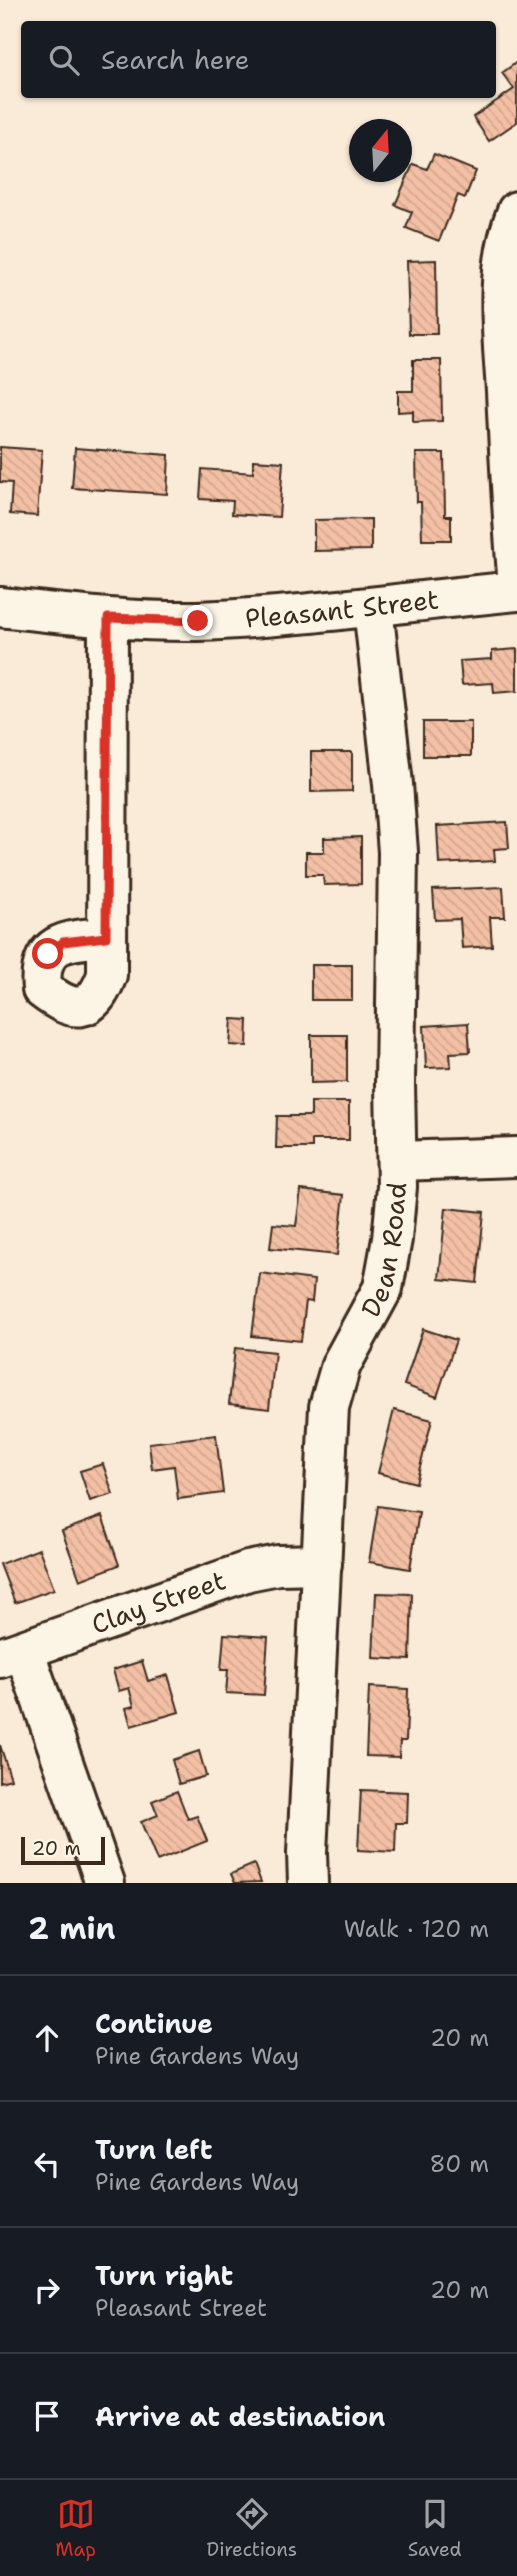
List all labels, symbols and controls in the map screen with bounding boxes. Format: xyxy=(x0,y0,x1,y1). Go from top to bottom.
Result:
search box xyxy=(21,21,496,98)
icon: search xyxy=(45,41,83,79)
text: Search here xyxy=(101,42,250,77)
north arrow xyxy=(349,119,412,182)
street label: Pleasant Street xyxy=(244,581,440,635)
route end xyxy=(182,605,213,636)
route start xyxy=(32,938,63,969)
street label: Dean Road xyxy=(352,1181,414,1323)
street label: Clay Street xyxy=(87,1562,230,1642)
scale bar xyxy=(21,1834,105,1866)
text: 20 m xyxy=(32,1836,81,1861)
text: 2 min xyxy=(28,1908,115,1949)
text: Walk · 120 m xyxy=(344,1914,489,1944)
text: Continue xyxy=(95,2006,213,2041)
icon: ahead xyxy=(28,2019,66,2057)
text: 20 m xyxy=(430,2023,489,2053)
text: Pine Gardens Way xyxy=(95,2041,299,2071)
text: Turn left xyxy=(95,2132,212,2167)
icon: left xyxy=(28,2145,66,2183)
text: 80 m xyxy=(430,2149,489,2179)
text: Pine Gardens Way xyxy=(95,2167,299,2197)
text: Turn right xyxy=(95,2258,233,2293)
icon: right xyxy=(28,2271,66,2309)
text: 20 m xyxy=(430,2275,489,2305)
text: Pleasant Street xyxy=(95,2293,267,2323)
icon: arrive xyxy=(28,2397,66,2435)
text: Arrive at destination xyxy=(95,2399,385,2434)
tab: Map xyxy=(55,2495,96,2562)
tab: Directions xyxy=(207,2495,297,2562)
tab: Saved xyxy=(408,2495,462,2562)

